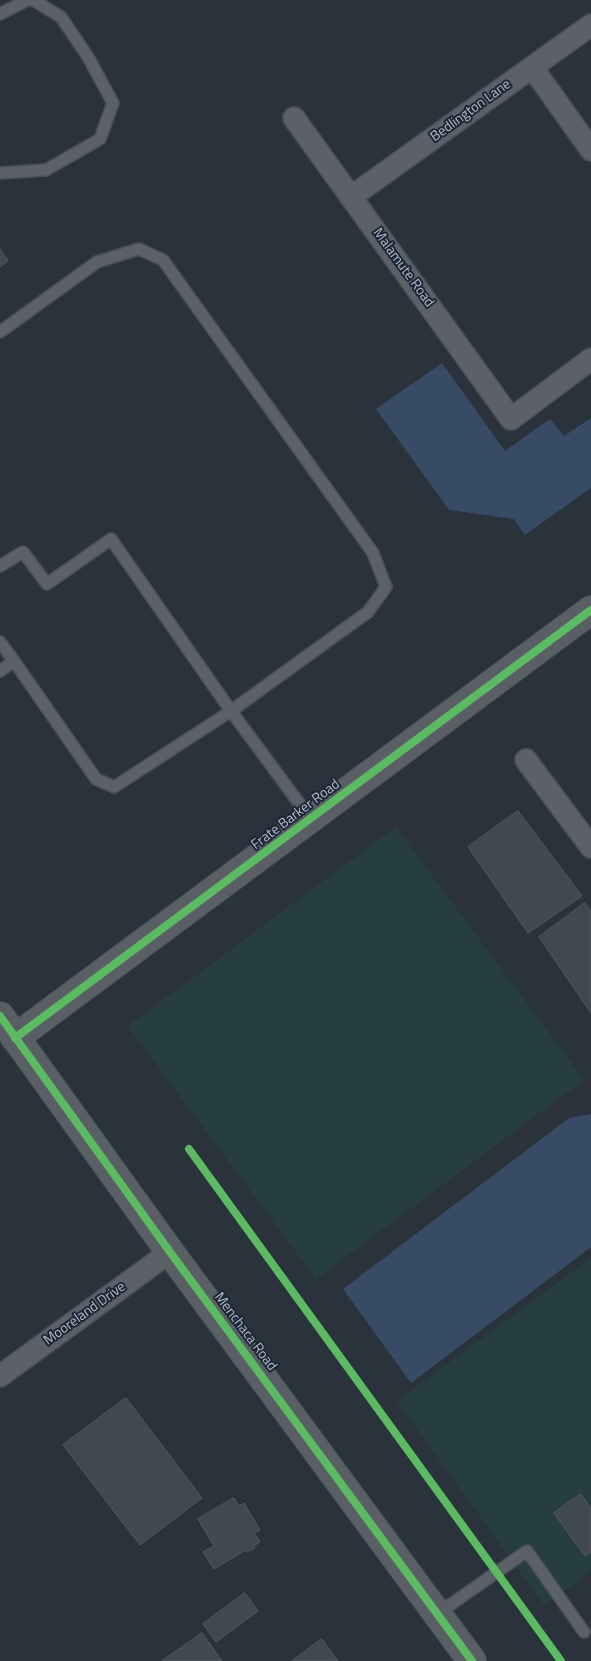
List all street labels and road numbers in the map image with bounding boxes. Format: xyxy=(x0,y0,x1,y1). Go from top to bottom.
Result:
street label: Bedlington Lane xyxy=(428,76,514,146)
street label: Malamute Road xyxy=(369,225,437,311)
street label: Frate Barker Road xyxy=(248,776,344,854)
street label: Mooreland Drive xyxy=(41,1279,129,1349)
street label: Menchaca Road xyxy=(210,1290,280,1374)

